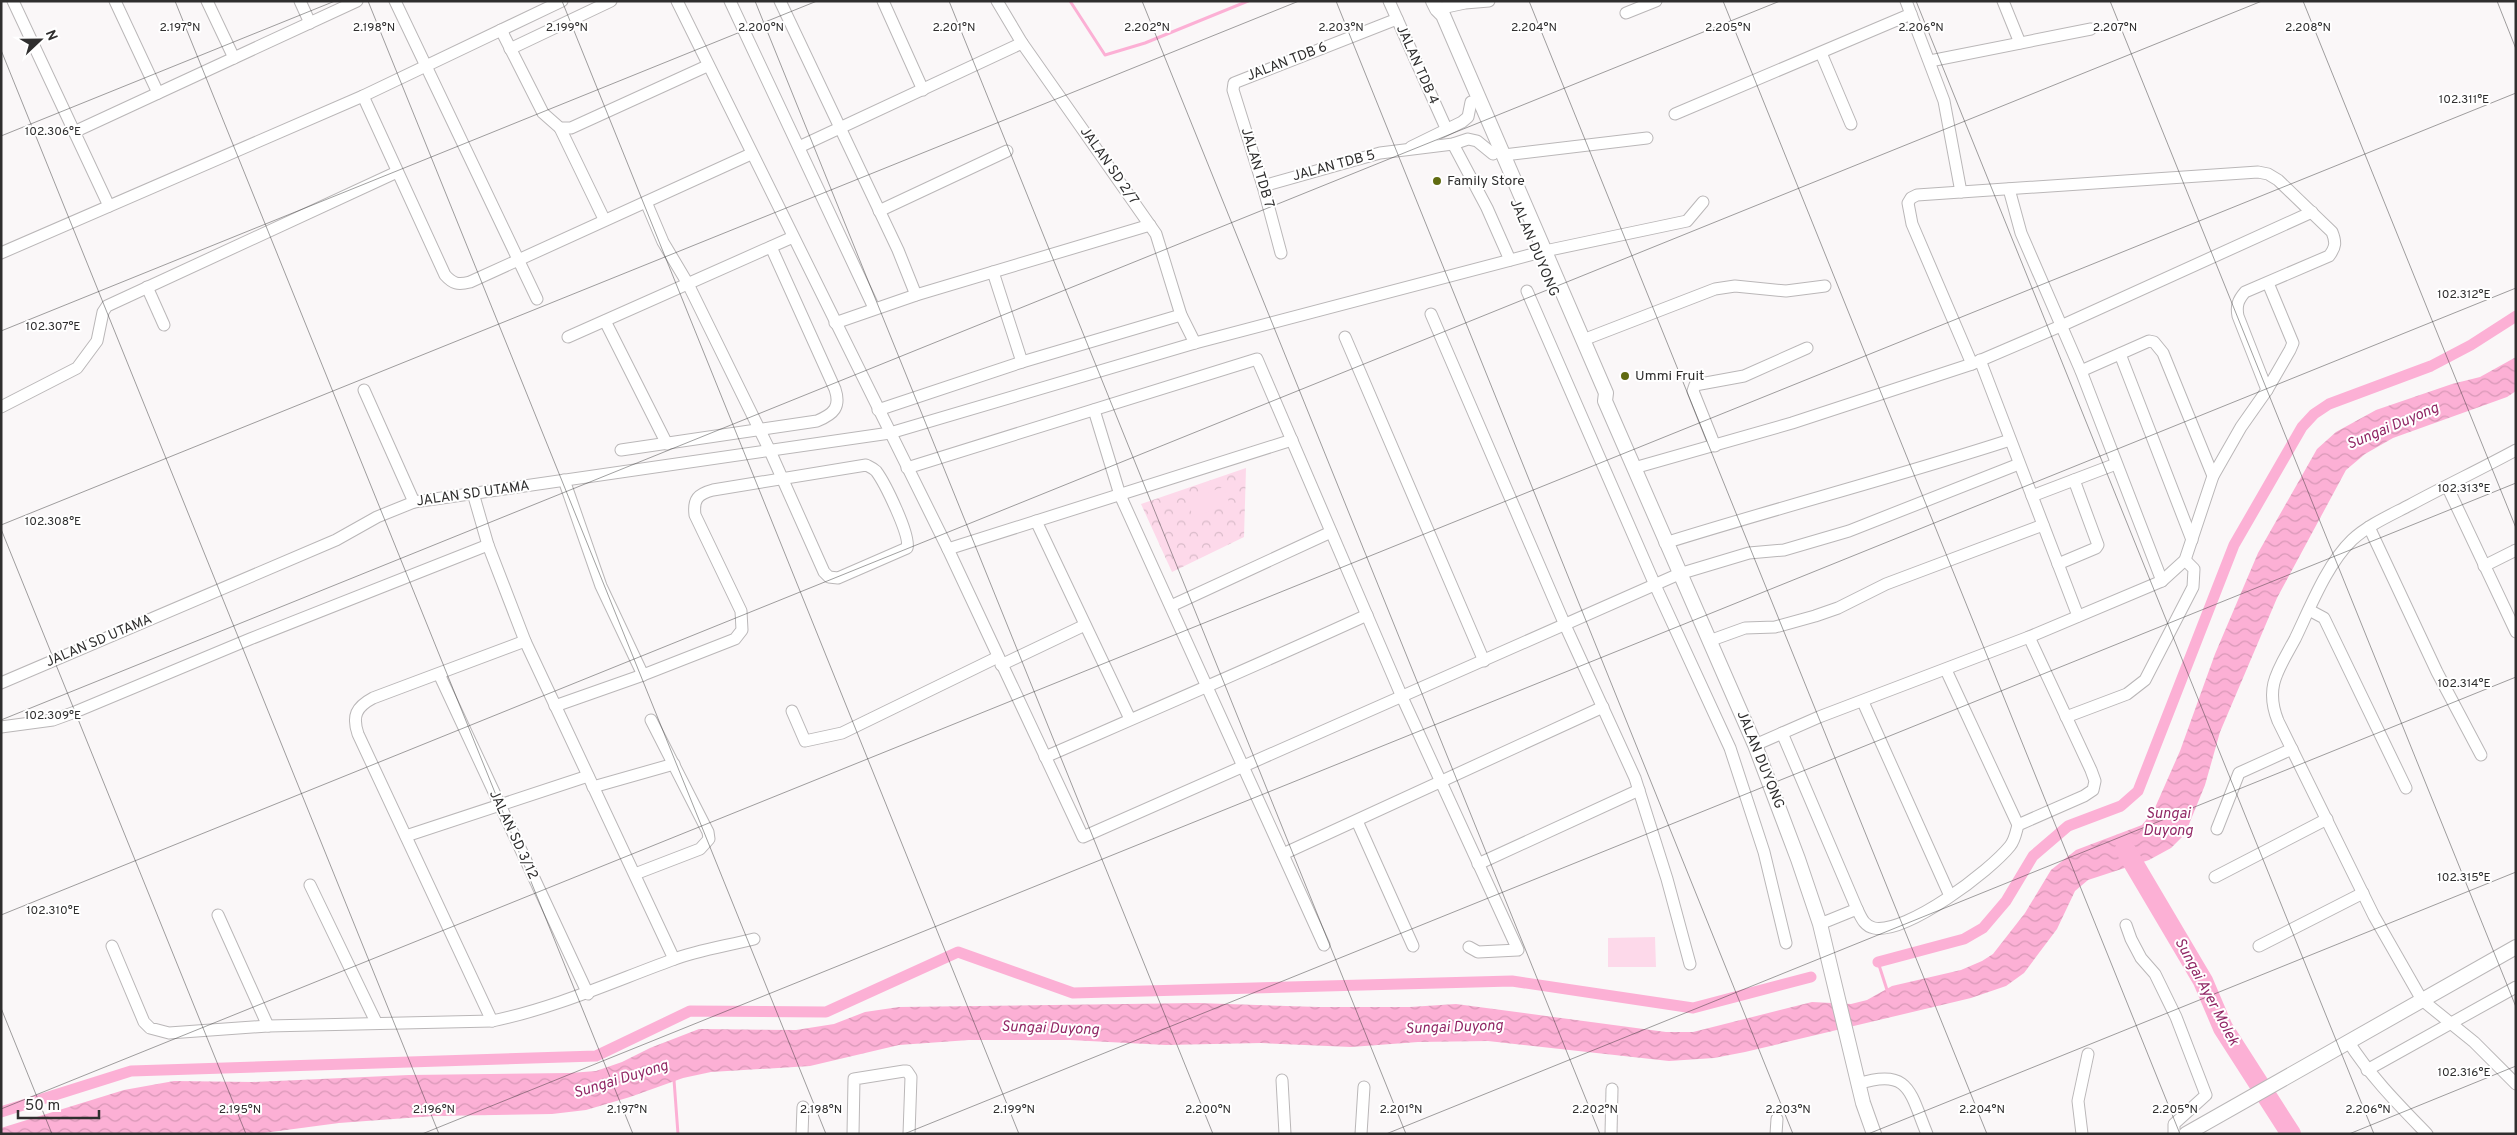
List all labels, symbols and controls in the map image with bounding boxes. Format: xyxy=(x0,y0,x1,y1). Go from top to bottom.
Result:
north arrow xyxy=(15,15,65,65)
text: 2.197°N xyxy=(160,20,201,36)
text: 2.198°N xyxy=(353,20,395,36)
text: 2.199°N xyxy=(546,20,588,36)
text: 2.200°N xyxy=(738,20,784,36)
text: 2.201°N xyxy=(933,20,975,36)
text: 2.202°N xyxy=(1124,20,1170,36)
text: 2.203°N xyxy=(1318,20,1364,36)
text: 2.204°N xyxy=(1511,20,1557,36)
text: 2.205°N xyxy=(1705,20,1751,36)
text: 2.206°N xyxy=(1898,20,1944,36)
text: 2.207°N xyxy=(2093,20,2137,36)
text: 2.208°N xyxy=(2285,20,2331,36)
street label: JALAN TDB 4 xyxy=(1392,23,1442,107)
text: N xyxy=(41,28,60,44)
street label: JALAN TDB 6 xyxy=(1244,39,1330,85)
text: 102.311°E xyxy=(2439,92,2489,108)
text: 102.306°E xyxy=(25,124,81,140)
street label: JALAN SD 2/7 xyxy=(1076,124,1142,208)
street label: JALAN TDB 7 xyxy=(1237,126,1277,210)
street label: JALAN TDB 5 xyxy=(1291,147,1377,185)
place label: Family Store xyxy=(1447,173,1525,190)
marker: Family Store xyxy=(1431,175,1443,187)
street label: JALAN DUYONG xyxy=(1506,197,1562,299)
text: 102.312°E xyxy=(2437,287,2491,303)
text: 102.307°E xyxy=(25,319,81,335)
place label: Ummi Fruit xyxy=(1635,368,1704,385)
marker: Ummi Fruit xyxy=(1619,370,1631,382)
water label: Sungai Duyong xyxy=(2344,399,2443,455)
street label: JALAN SD UTAMA xyxy=(415,478,531,510)
text: 102.313°E xyxy=(2437,481,2491,497)
text: 102.308°E xyxy=(25,514,81,530)
street label: JALAN SD UTAMA xyxy=(43,611,155,671)
text: 102.314°E xyxy=(2437,676,2491,692)
text: 102.309°E xyxy=(25,708,81,724)
street label: JALAN DUYONG xyxy=(1733,708,1787,812)
street label: JALAN SD 3/12 xyxy=(485,788,541,882)
water label: Sungai Duyong xyxy=(2143,805,2194,841)
text: 102.315°E xyxy=(2437,870,2491,886)
text: 102.310°E xyxy=(26,903,80,919)
water label: Sungai Ayer Molek xyxy=(2170,935,2243,1050)
water label: Sungai Duyong xyxy=(1405,1017,1504,1039)
water label: Sungai Duyong xyxy=(1001,1018,1100,1040)
water label: Sungai Duyong xyxy=(571,1056,671,1103)
text: 102.316°E xyxy=(2437,1065,2491,1081)
scale bar xyxy=(18,1088,99,1120)
text: 50 m xyxy=(25,1097,60,1116)
text: 2.195°N xyxy=(219,1102,261,1118)
text: 2.196°N xyxy=(413,1102,455,1118)
text: 2.197°N xyxy=(607,1102,648,1118)
text: 2.198°N xyxy=(800,1102,842,1118)
text: 2.199°N xyxy=(993,1102,1035,1118)
text: 2.200°N xyxy=(1185,1102,1231,1118)
text: 2.201°N xyxy=(1380,1102,1422,1118)
text: 2.202°N xyxy=(1572,1102,1618,1118)
text: 2.203°N xyxy=(1765,1102,1811,1118)
text: 2.204°N xyxy=(1959,1102,2005,1118)
text: 2.205°N xyxy=(2152,1102,2198,1118)
text: 2.206°N xyxy=(2345,1102,2391,1118)

